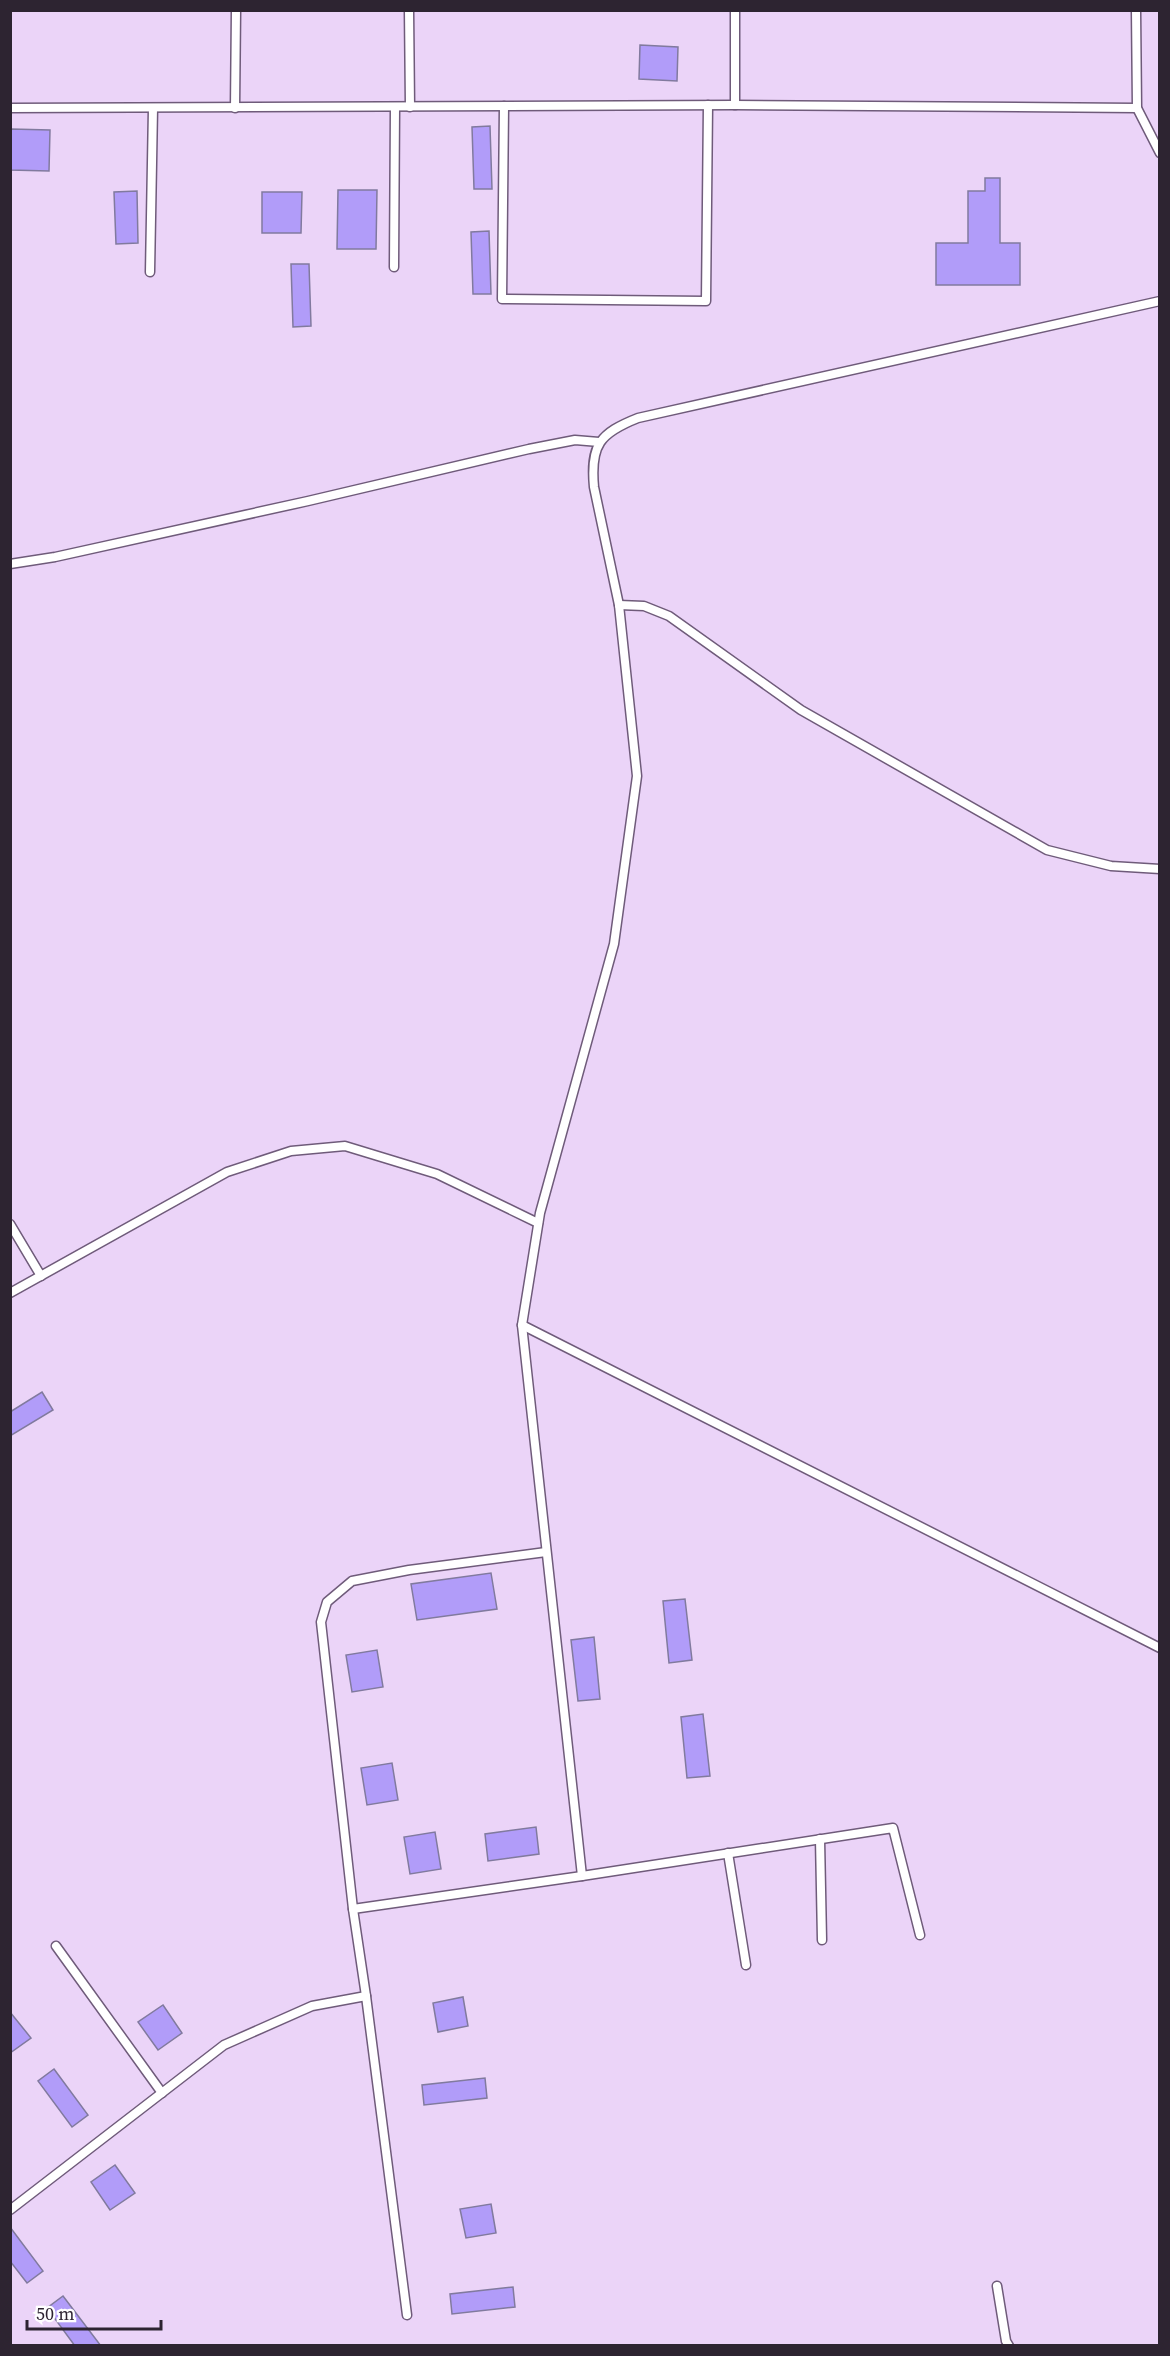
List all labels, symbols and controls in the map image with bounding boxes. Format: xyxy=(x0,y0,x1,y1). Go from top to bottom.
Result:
scale bar xyxy=(27,2293,160,2331)
text: 50 m xyxy=(36,2301,74,2326)

